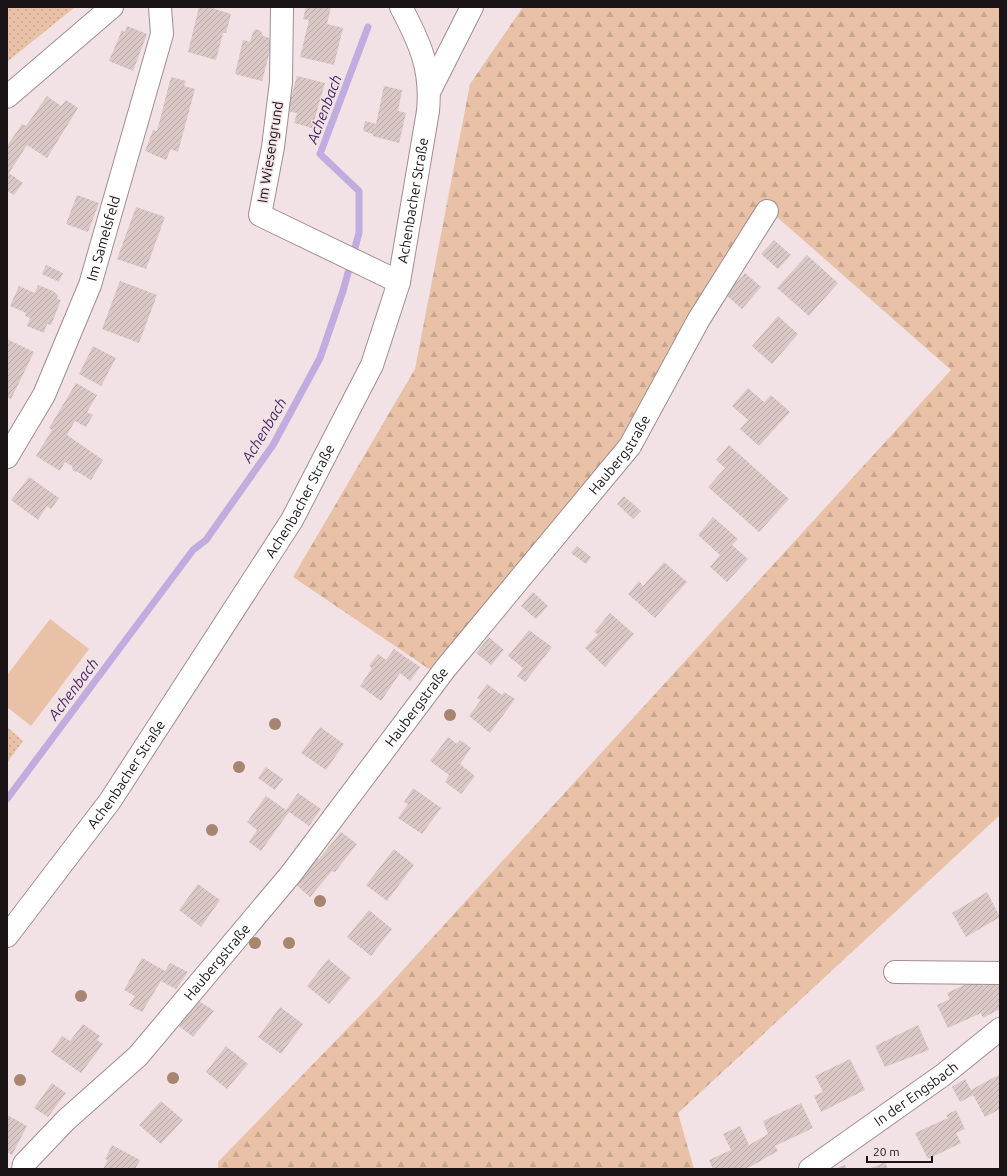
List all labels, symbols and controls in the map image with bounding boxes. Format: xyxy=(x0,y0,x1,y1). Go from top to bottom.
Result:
water label: Achenbach xyxy=(303,72,345,147)
street label: Im Wiesengrund xyxy=(254,100,286,204)
street label: Achenbacher Straße xyxy=(394,136,431,264)
street label: Im Samelsfeld xyxy=(84,194,123,283)
water label: Achenbach xyxy=(238,395,290,466)
street label: Haubergstraße xyxy=(585,412,653,498)
street label: Achenbacher Straße xyxy=(262,442,338,561)
water label: Achenbach xyxy=(44,655,102,724)
street label: Haubergstraße xyxy=(382,664,451,750)
street label: Achenbacher Straße xyxy=(84,717,168,832)
street label: Haubergstraße xyxy=(180,921,254,1003)
street label: In der Engsbach xyxy=(871,1058,961,1129)
scale bar xyxy=(867,1138,932,1164)
text: 20 m xyxy=(873,1145,900,1158)

